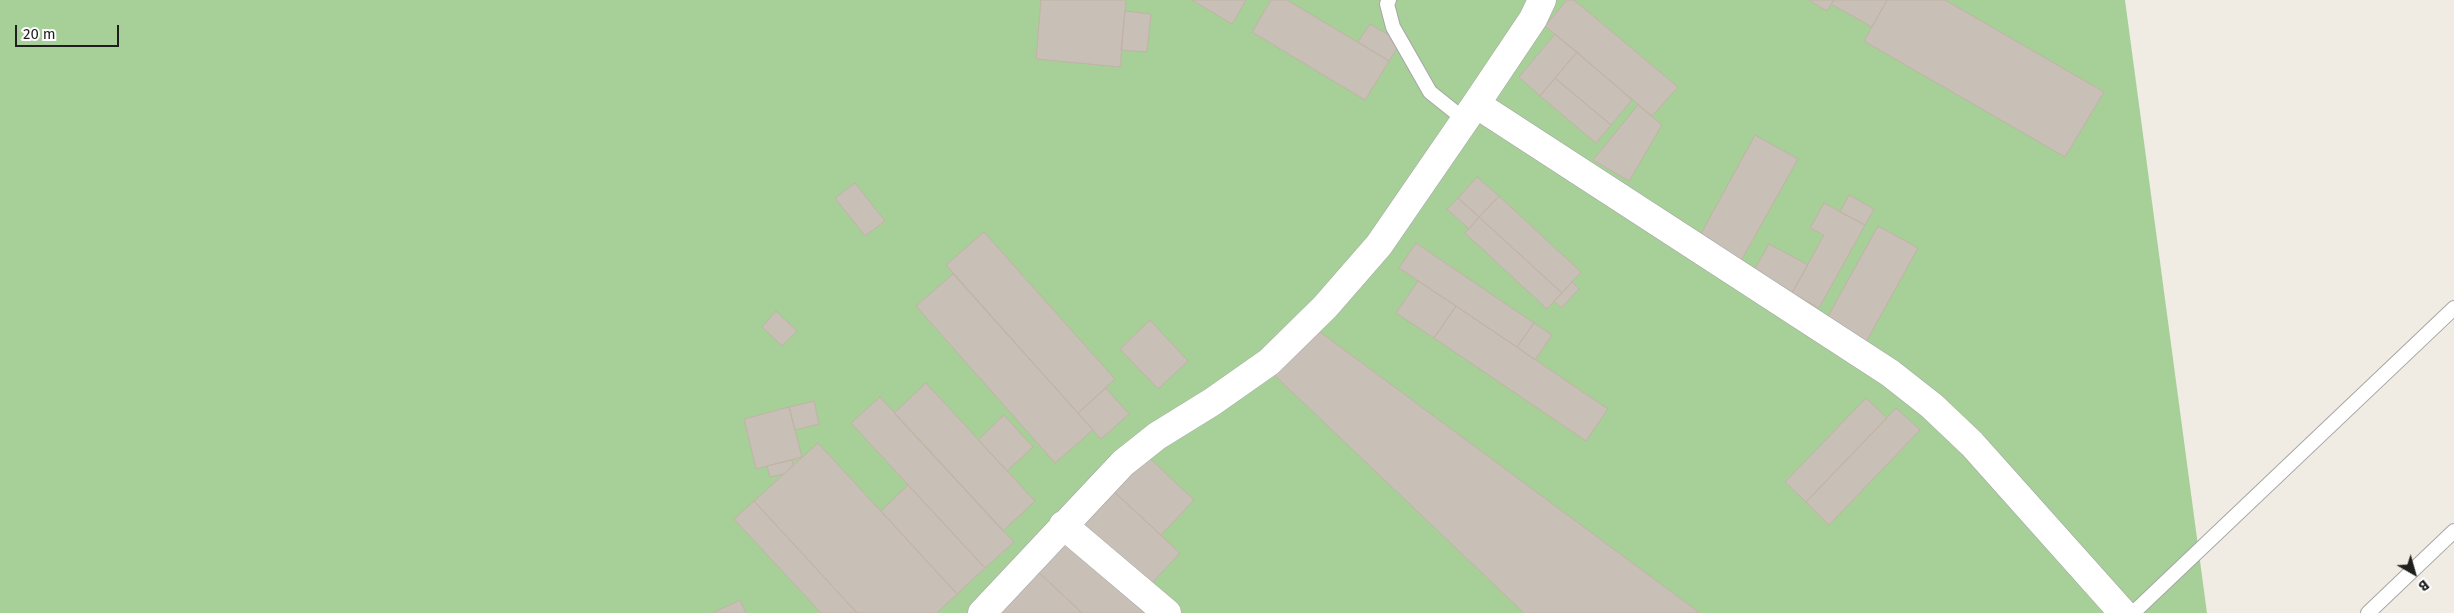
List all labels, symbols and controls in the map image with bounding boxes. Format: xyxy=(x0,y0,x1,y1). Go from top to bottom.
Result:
scale bar xyxy=(18,15,121,47)
text: 20 m xyxy=(23,25,56,43)
north arrow xyxy=(2389,548,2439,598)
text: B xyxy=(2415,576,2432,595)

